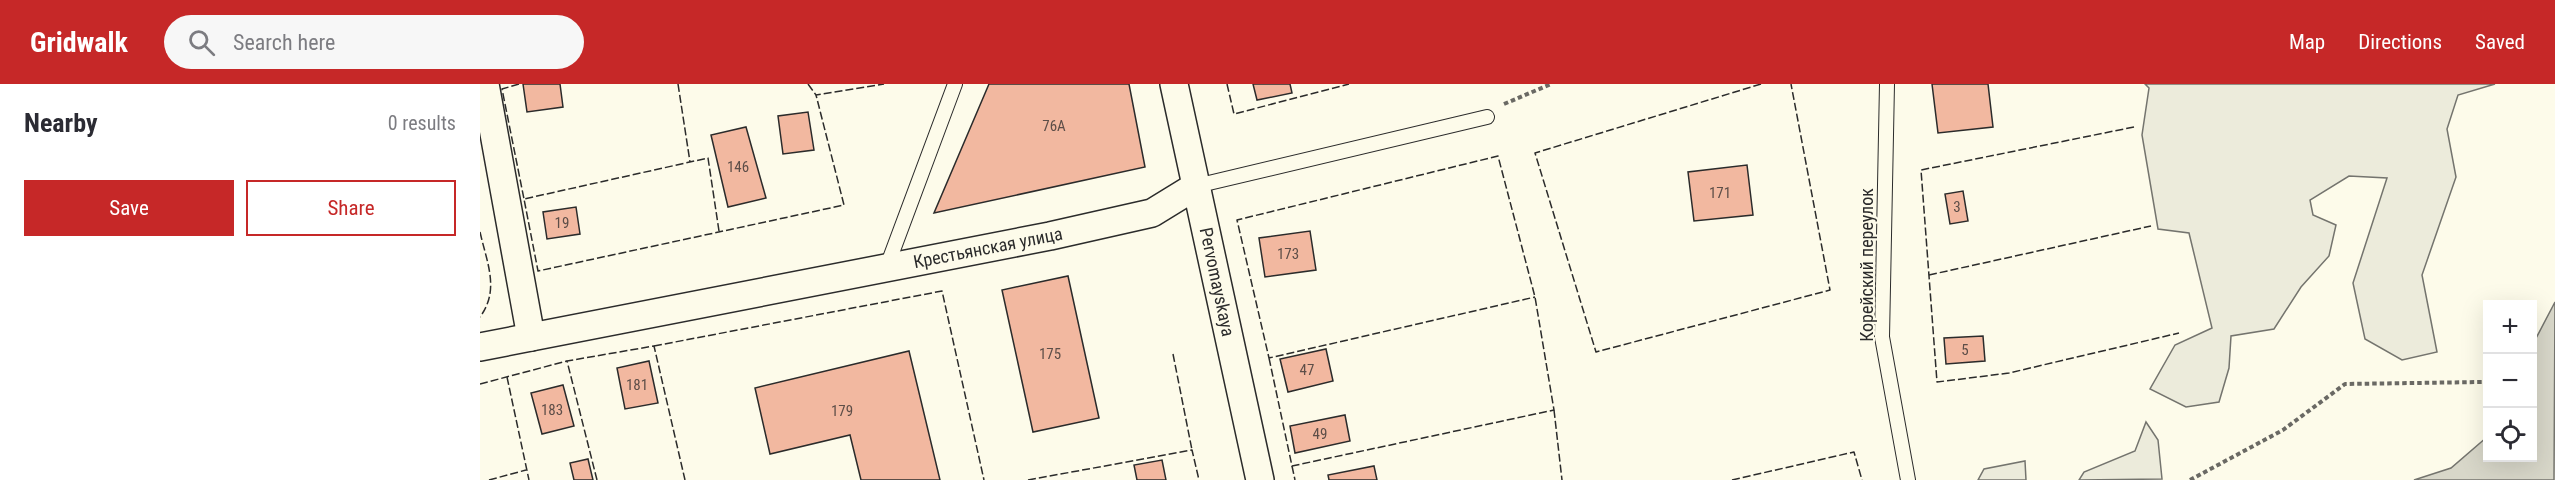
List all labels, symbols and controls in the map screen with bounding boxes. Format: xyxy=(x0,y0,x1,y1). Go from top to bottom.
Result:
search box xyxy=(164,15,584,69)
text: Gridwalk xyxy=(30,26,128,59)
icon: search xyxy=(185,26,218,59)
text: Search here xyxy=(233,30,335,55)
text: Map xyxy=(2289,30,2325,54)
text: Directions xyxy=(2358,30,2442,54)
text: Saved xyxy=(2475,30,2525,54)
text: Nearby xyxy=(24,108,98,138)
text: 0 results xyxy=(388,111,456,135)
house number: 76А xyxy=(1042,117,1066,135)
house number: 146 xyxy=(727,158,749,176)
button: Save xyxy=(24,180,234,236)
button: Share xyxy=(246,180,456,236)
house number: 171 xyxy=(1709,184,1731,202)
street label: Корейский переулок xyxy=(1856,188,1877,342)
house number: 3 xyxy=(1953,198,1961,216)
house number: 19 xyxy=(555,214,569,232)
street label: Крестьянская улица xyxy=(912,223,1064,272)
street label: Pervomayskaya xyxy=(1196,225,1239,338)
house number: 173 xyxy=(1277,245,1299,263)
map controls xyxy=(2483,300,2537,462)
button: + xyxy=(2483,300,2537,354)
house number: 5 xyxy=(1961,341,1969,359)
house number: 175 xyxy=(1039,345,1061,363)
button: − xyxy=(2483,354,2537,408)
house number: 47 xyxy=(1300,361,1314,379)
house number: 181 xyxy=(626,376,648,394)
house number: 183 xyxy=(541,401,563,419)
house number: 179 xyxy=(831,402,853,420)
button: locate xyxy=(2483,408,2537,462)
house number: 49 xyxy=(1313,425,1327,443)

